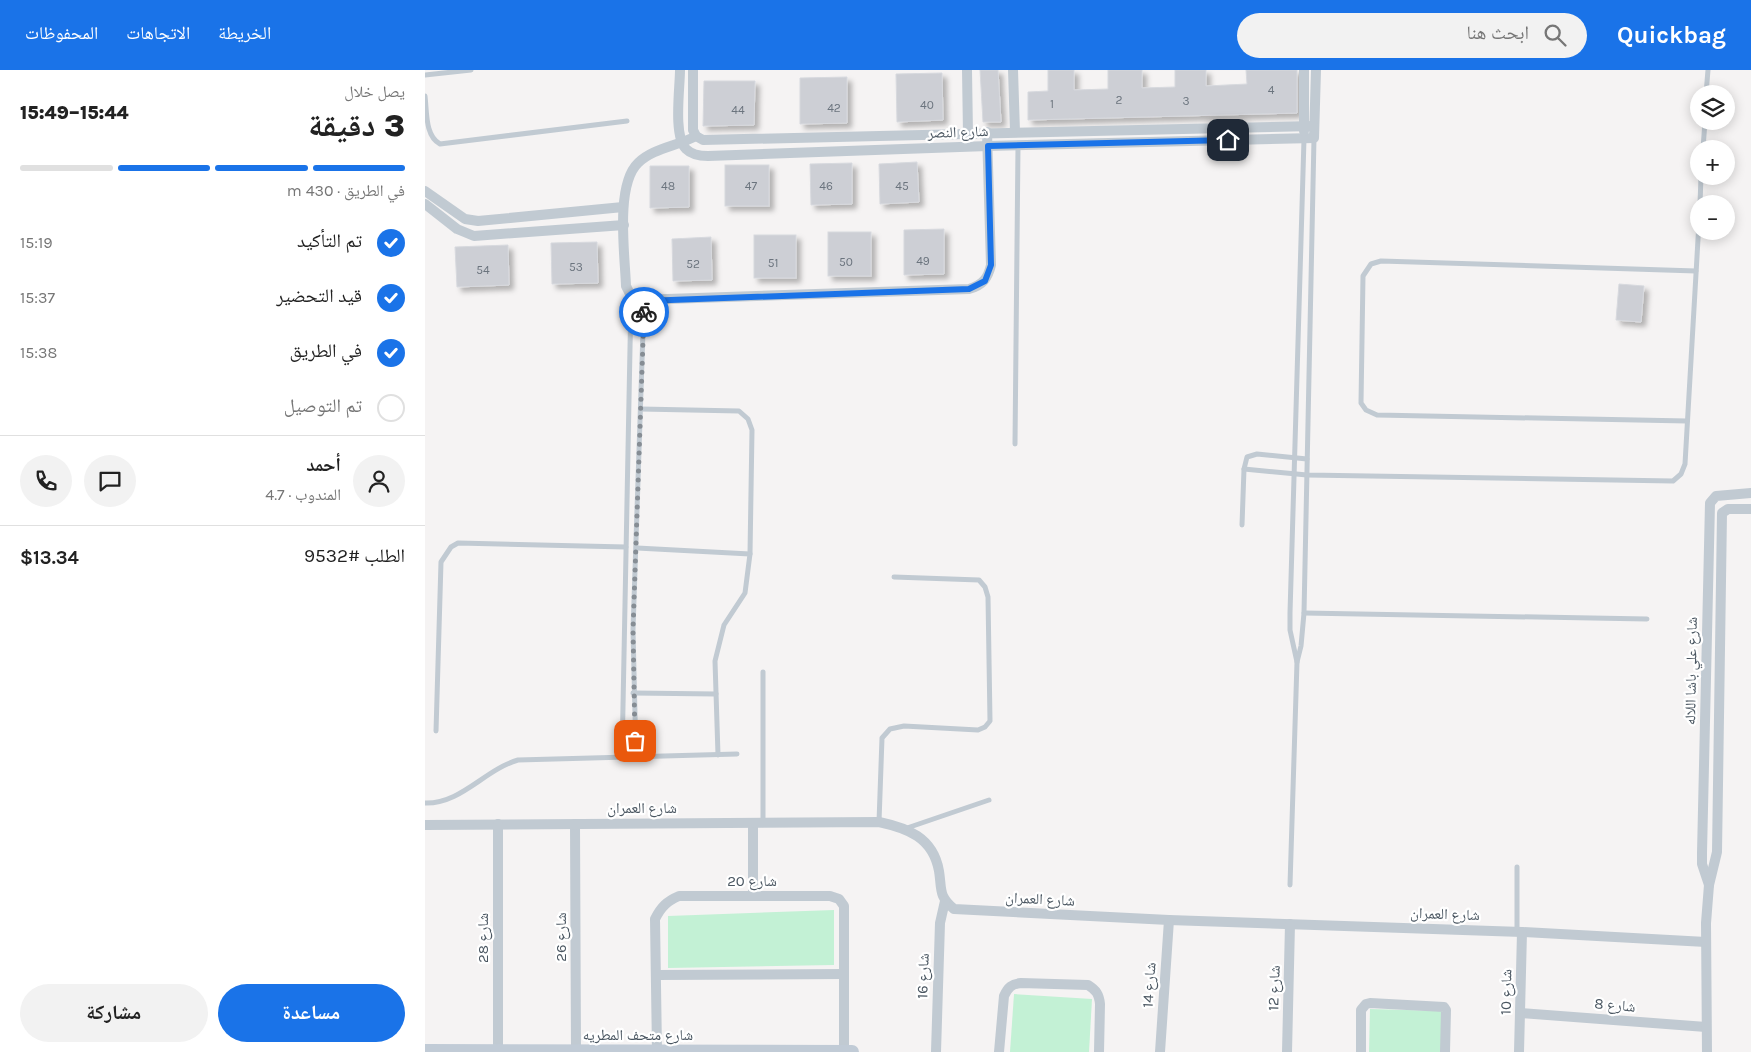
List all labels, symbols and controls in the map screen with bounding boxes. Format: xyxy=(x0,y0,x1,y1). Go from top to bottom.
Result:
search box xyxy=(1237,13,1587,58)
icon: search xyxy=(1541,21,1569,49)
text: Quickbag xyxy=(1617,21,1726,49)
text: المحفوظات xyxy=(25,22,98,44)
text: الاتجاهات xyxy=(126,22,190,44)
text: الخريطة xyxy=(218,22,271,44)
text: ابحث هنا xyxy=(1467,22,1529,44)
text: يصل خلال xyxy=(344,82,405,101)
house number: 4 xyxy=(1268,83,1275,97)
map controls xyxy=(1690,85,1735,240)
button: layers xyxy=(1690,85,1735,130)
house number: 2 xyxy=(1116,93,1123,107)
house number: 3 xyxy=(1182,94,1190,108)
house number: 1 xyxy=(1050,97,1054,111)
house number: 40 xyxy=(920,98,934,112)
house number: 42 xyxy=(827,101,841,115)
text: 15:44–15:49 xyxy=(20,102,129,124)
house number: 44 xyxy=(731,103,745,117)
text: 3 دقيقة xyxy=(308,107,405,144)
pin xyxy=(1207,119,1249,161)
street label: شارع النصر xyxy=(926,122,989,143)
icon: home xyxy=(1214,126,1242,154)
button: + xyxy=(1690,140,1735,185)
house number: 48 xyxy=(661,179,675,193)
house number: 47 xyxy=(745,179,758,193)
house number: 46 xyxy=(819,179,833,193)
house number: 45 xyxy=(895,179,909,193)
text: في الطريق · 430 m xyxy=(287,181,405,200)
button: − xyxy=(1690,195,1735,240)
icon: check xyxy=(377,229,405,257)
text: تم التأكيد xyxy=(297,230,362,252)
text: 15:19 xyxy=(20,233,53,252)
house number: 49 xyxy=(916,254,930,268)
house number: 50 xyxy=(839,255,853,269)
house number: 51 xyxy=(768,256,778,270)
house number: 52 xyxy=(686,257,700,271)
house number: 53 xyxy=(569,260,583,274)
house number: 54 xyxy=(476,263,490,277)
icon: check xyxy=(377,284,405,312)
text: قيد التحضير xyxy=(276,285,362,307)
courier xyxy=(619,287,669,337)
text: 15:37 xyxy=(20,288,55,307)
icon: bike xyxy=(630,298,658,326)
icon: check xyxy=(377,339,405,367)
text: في الطريق xyxy=(290,340,362,362)
text: 15:38 xyxy=(20,343,57,362)
text: تم التوصيل xyxy=(284,395,362,417)
text: أحمد xyxy=(306,454,341,476)
button: phone xyxy=(20,455,72,507)
button: chat xyxy=(84,455,136,507)
button: person xyxy=(353,455,405,507)
text: المندوب · 4.7 xyxy=(265,485,341,504)
text: الطلب #9532 xyxy=(304,545,405,567)
text: $13.34 xyxy=(20,547,79,569)
street label: شارع علي باشا اللاله xyxy=(1681,617,1704,725)
pin xyxy=(614,720,656,762)
icon: bag xyxy=(621,727,649,755)
street label: شارع العمران xyxy=(607,799,677,818)
street label: شارع 20 xyxy=(727,872,777,891)
street label: شارع العمران xyxy=(1005,888,1075,911)
street label: شارع العمران xyxy=(1410,904,1480,925)
street label: شارع 26 xyxy=(552,912,571,962)
street label: شارع 28 xyxy=(474,913,493,963)
street label: شارع 16 xyxy=(913,953,934,999)
street label: شارع 14 xyxy=(1138,962,1161,1008)
street label: شارع 12 xyxy=(1264,965,1285,1011)
street label: شارع 10 xyxy=(1497,969,1516,1015)
button: مشاركة xyxy=(20,984,208,1042)
button: مساعدة xyxy=(218,984,405,1042)
street label: شارع 8 xyxy=(1594,994,1636,1017)
street label: شارع متحف المطريه xyxy=(583,1026,693,1045)

